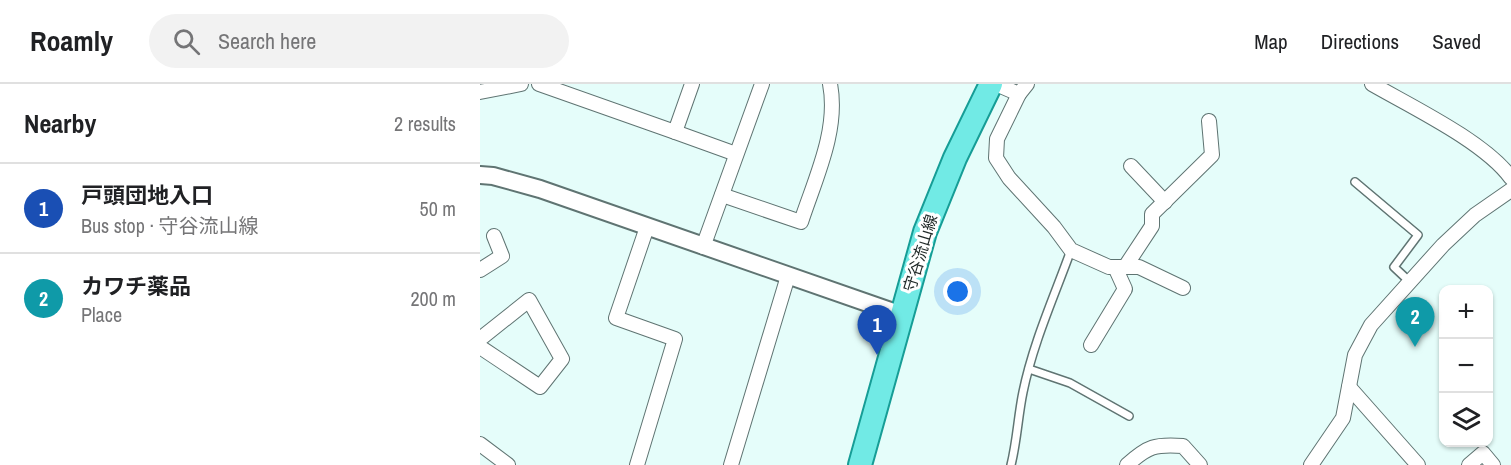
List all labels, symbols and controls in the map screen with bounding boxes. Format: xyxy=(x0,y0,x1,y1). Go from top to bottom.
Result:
search box xyxy=(149,14,569,68)
text: Roamly xyxy=(30,22,113,60)
icon: search xyxy=(170,25,203,58)
text: Search here xyxy=(218,26,316,56)
text: Map xyxy=(1254,27,1288,56)
text: Directions xyxy=(1321,27,1399,56)
text: Saved xyxy=(1432,27,1481,56)
text: Nearby xyxy=(24,106,96,141)
text: 2 results xyxy=(394,110,456,137)
text: 戸頭団地入口 xyxy=(81,180,213,210)
text: 1 xyxy=(39,195,48,222)
text: 50 m xyxy=(420,195,456,222)
text: Bus stop · 守谷流山線 xyxy=(81,212,259,239)
street label: 守谷流山線 xyxy=(898,212,942,294)
text: カワチ薬品 xyxy=(81,271,191,301)
your location xyxy=(943,277,972,306)
text: 2 xyxy=(39,285,48,312)
text: 200 m xyxy=(410,285,456,312)
map controls xyxy=(1439,285,1493,447)
button: + xyxy=(1439,285,1493,339)
pin: 2 xyxy=(1396,298,1434,347)
text: Place xyxy=(81,301,122,328)
pin: 1 xyxy=(858,306,896,355)
button: − xyxy=(1439,339,1493,393)
button: layers xyxy=(1439,393,1493,447)

